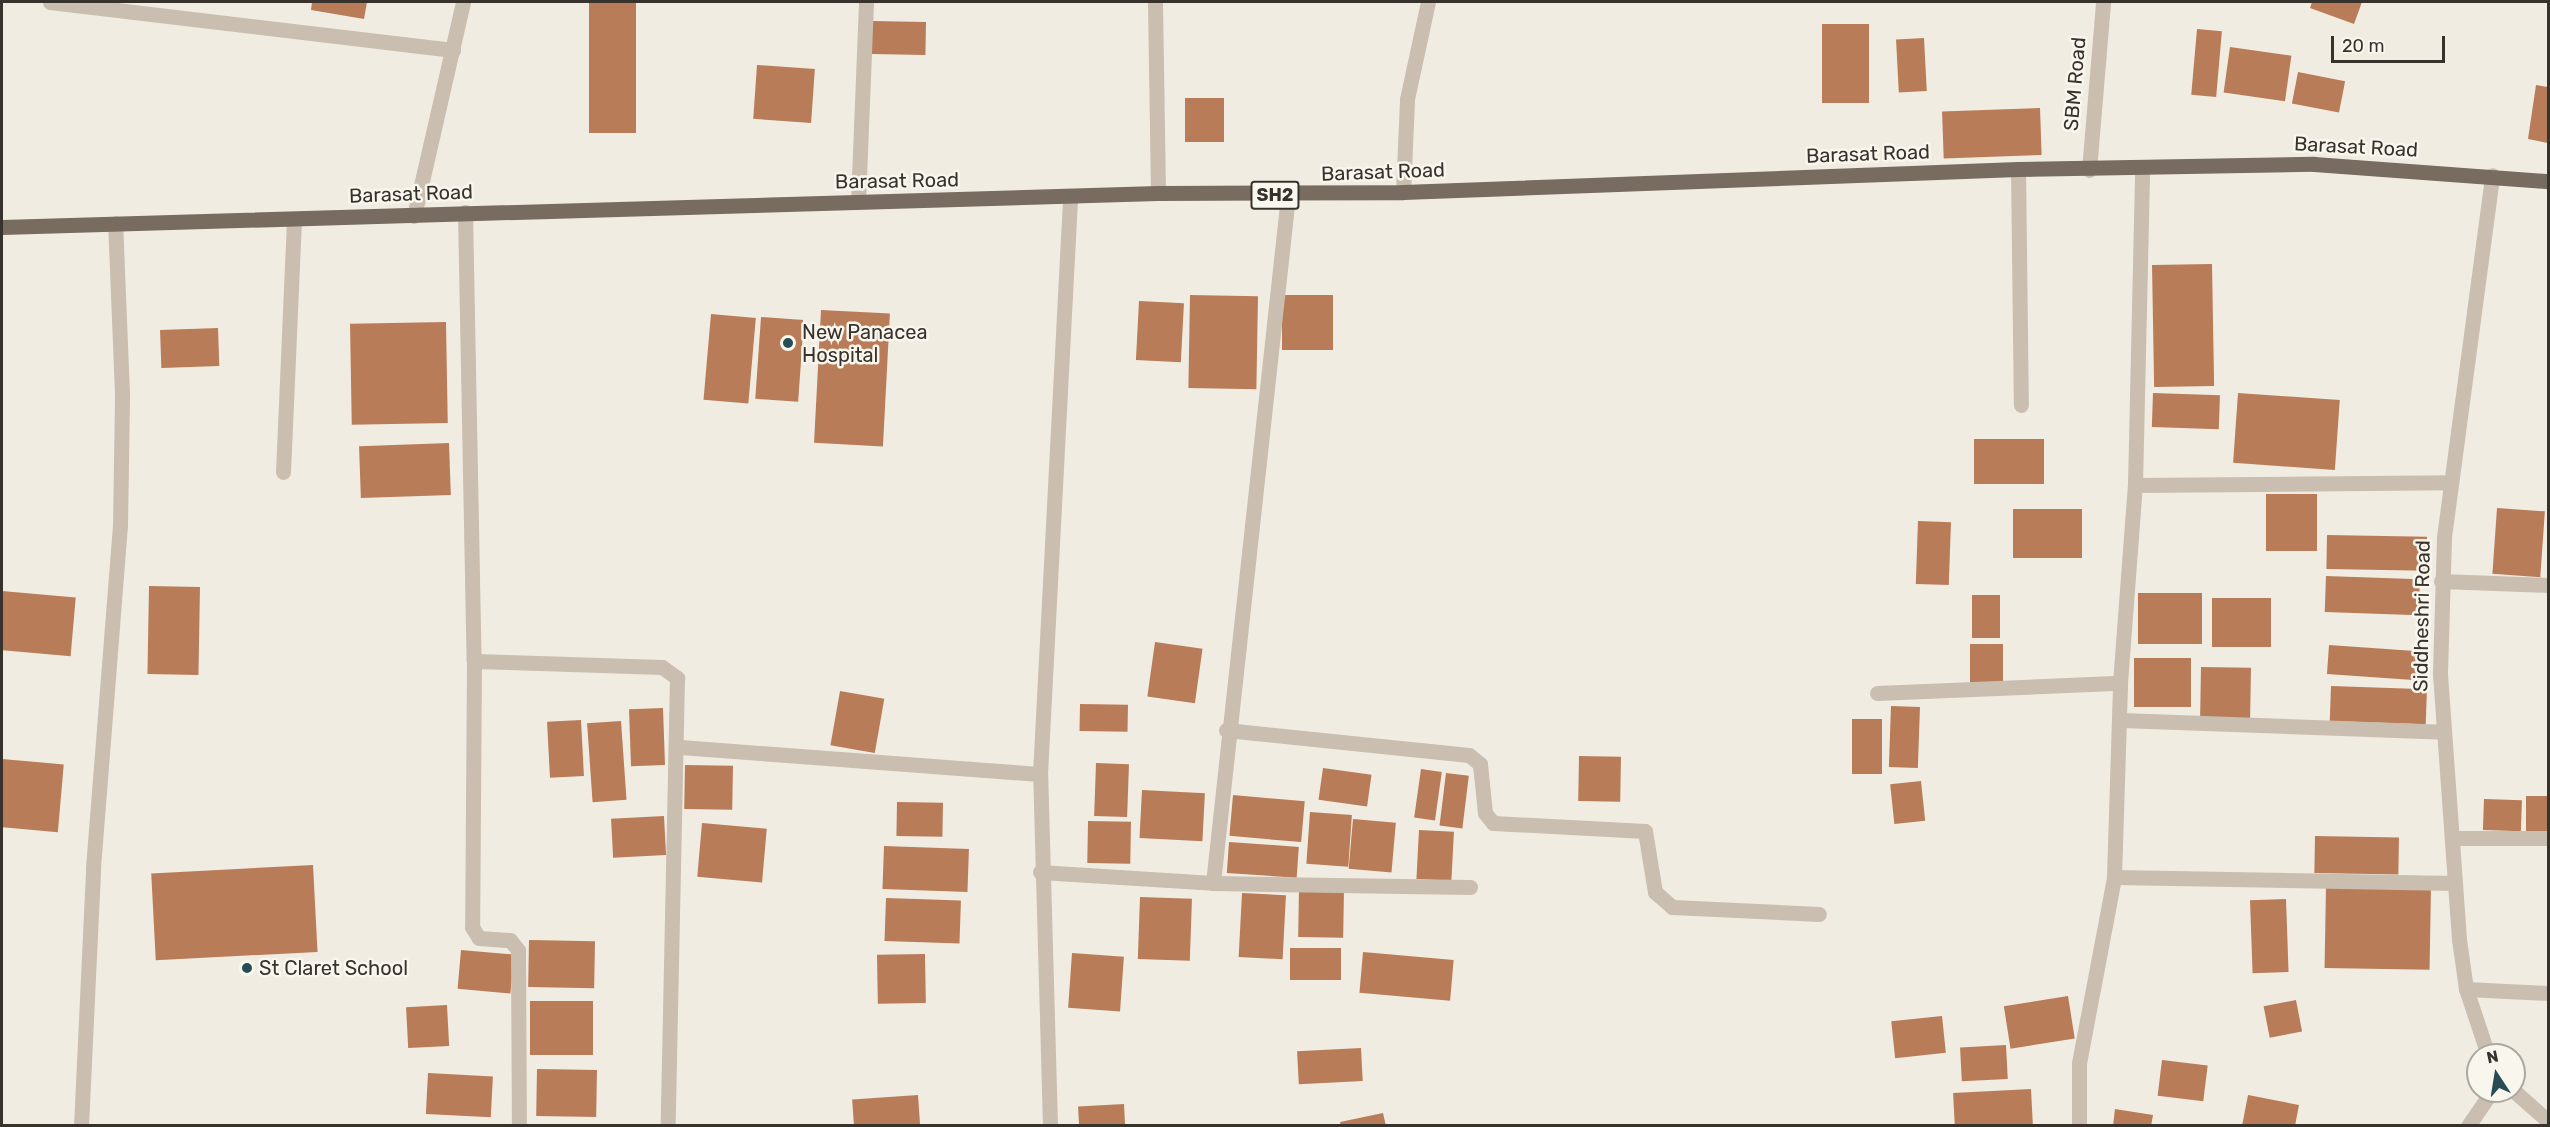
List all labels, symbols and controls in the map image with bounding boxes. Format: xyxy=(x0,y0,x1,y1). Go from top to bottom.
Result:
scale bar xyxy=(2334,24,2448,62)
text: 20 m xyxy=(2342,35,2384,57)
street label: SBM Road xyxy=(2059,36,2091,132)
street label: Barasat Road xyxy=(2293,132,2419,162)
street label: Barasat Road xyxy=(1806,140,1930,168)
street label: Barasat Road xyxy=(1321,158,1445,186)
street label: Barasat Road xyxy=(835,168,959,194)
street label: Barasat Road xyxy=(349,180,473,208)
road number: SH2 xyxy=(1250,180,1300,210)
place label: New Panacea Hospital xyxy=(802,320,928,367)
marker: New Panacea Hospital xyxy=(779,334,797,352)
street label: Siddheshri Road xyxy=(2409,540,2435,692)
place label: St Claret School xyxy=(259,956,408,980)
marker: St Claret School xyxy=(240,961,254,975)
north arrow xyxy=(2466,1043,2526,1103)
text: N xyxy=(2485,1046,2500,1067)

